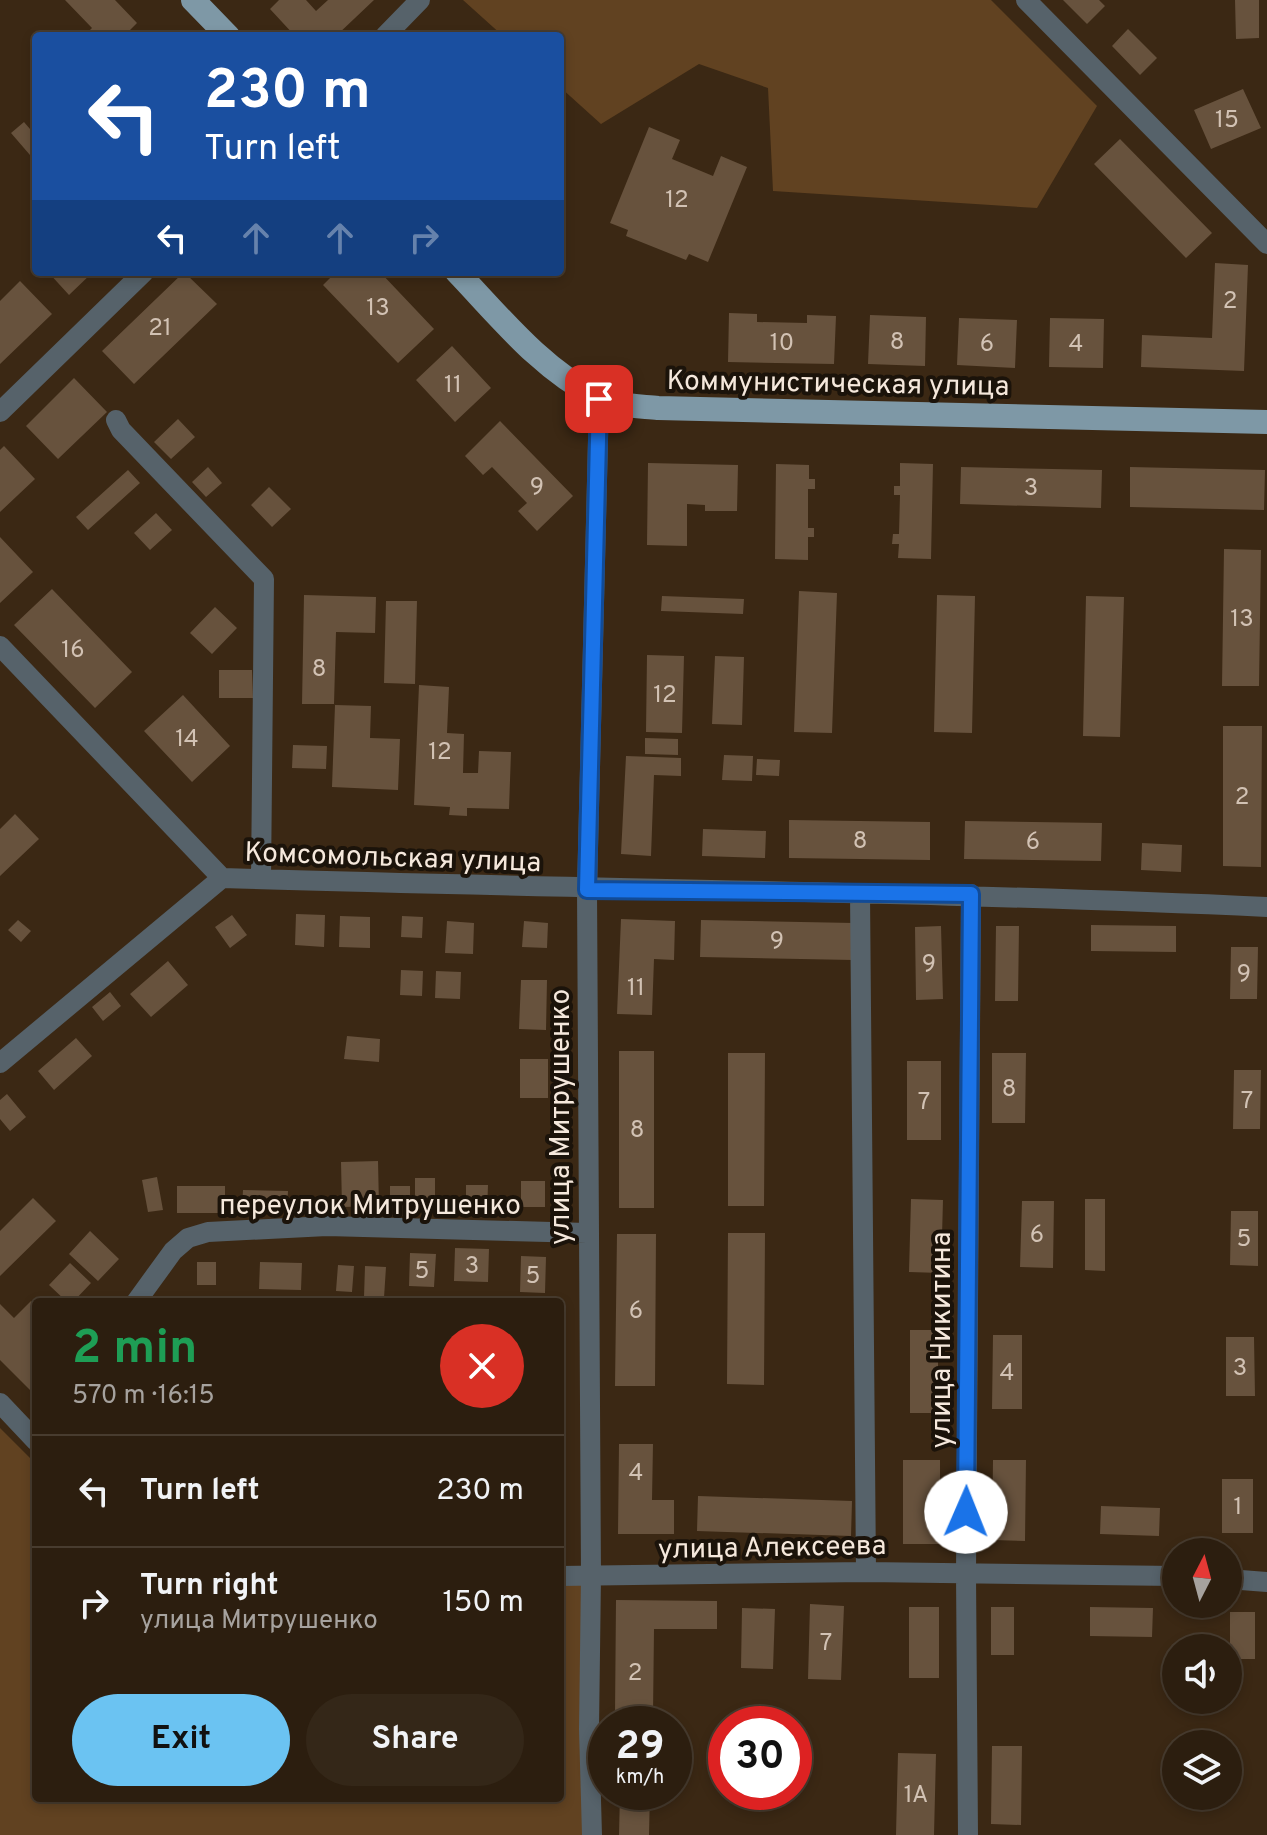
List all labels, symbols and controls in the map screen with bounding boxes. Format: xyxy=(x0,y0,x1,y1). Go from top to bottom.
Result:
text: 230 m xyxy=(204,58,371,128)
icon: left xyxy=(72,64,176,168)
house number: 15 xyxy=(1215,106,1239,136)
text: Turn left xyxy=(204,127,341,173)
house number: 12 xyxy=(665,186,689,216)
icon: left xyxy=(150,216,194,260)
icon: ahead xyxy=(234,216,278,260)
icon: ahead xyxy=(318,216,362,260)
icon: right xyxy=(402,216,446,260)
house number: 2 xyxy=(1223,287,1237,317)
house number: 13 xyxy=(366,294,390,324)
house number: 21 xyxy=(148,314,172,344)
house number: 8 xyxy=(890,328,904,358)
house number: 10 xyxy=(770,329,794,359)
house number: 6 xyxy=(980,330,994,360)
house number: 4 xyxy=(1069,330,1083,360)
street label: Коммунистическая улица xyxy=(666,364,1010,406)
pin xyxy=(565,365,633,433)
house number: 11 xyxy=(444,371,462,401)
icon: arrive xyxy=(577,377,621,421)
house number: 9 xyxy=(530,473,544,503)
house number: 3 xyxy=(1024,474,1038,504)
house number: 13 xyxy=(1230,605,1254,635)
house number: 16 xyxy=(61,636,85,666)
house number: 8 xyxy=(312,655,326,685)
house number: 12 xyxy=(653,681,677,711)
house number: 14 xyxy=(175,725,199,755)
house number: 12 xyxy=(428,738,452,768)
house number: 2 xyxy=(1235,783,1249,813)
house number: 8 xyxy=(853,827,867,857)
house number: 6 xyxy=(1026,828,1040,858)
street label: Комсомольская улица xyxy=(244,836,542,882)
house number: 9 xyxy=(770,927,784,957)
house number: 9 xyxy=(922,950,936,980)
house number: 9 xyxy=(1237,960,1251,990)
house number: 11 xyxy=(627,974,645,1004)
street label: улица Митрушенко xyxy=(544,989,580,1245)
house number: 8 xyxy=(1002,1075,1016,1105)
house number: 7 xyxy=(1241,1087,1253,1117)
house number: 7 xyxy=(918,1088,930,1118)
house number: 8 xyxy=(630,1116,644,1146)
street label: переулок Митрушенко xyxy=(219,1189,521,1225)
house number: 6 xyxy=(1030,1221,1044,1251)
house number: 5 xyxy=(1237,1225,1251,1255)
street label: улица Никитина xyxy=(925,1232,961,1448)
house number: 3 xyxy=(465,1252,479,1282)
house number: 5 xyxy=(415,1257,429,1287)
house number: 5 xyxy=(526,1262,540,1292)
house number: 6 xyxy=(629,1297,643,1327)
text: 2 min xyxy=(72,1320,197,1380)
button: close xyxy=(440,1324,524,1408)
house number: 3 xyxy=(1233,1354,1247,1384)
house number: 4 xyxy=(1000,1359,1014,1389)
text: 570 m · 16:15 xyxy=(72,1380,215,1413)
house number: 4 xyxy=(629,1459,643,1489)
icon: left xyxy=(72,1469,116,1513)
position arrow xyxy=(924,1470,1008,1554)
text: Turn left xyxy=(140,1473,260,1510)
text: 230 m xyxy=(436,1473,524,1510)
house number: 1 xyxy=(1234,1493,1242,1523)
street label: улица Алексеева xyxy=(658,1529,887,1569)
north arrow xyxy=(1162,1538,1242,1618)
map controls xyxy=(1162,1538,1242,1810)
text: Turn right xyxy=(140,1568,278,1605)
icon: right xyxy=(72,1581,116,1625)
text: 150 m xyxy=(443,1585,524,1622)
text: улица Митрушенко xyxy=(140,1605,378,1638)
house number: 7 xyxy=(820,1629,832,1659)
button: sound xyxy=(1162,1634,1242,1714)
house number: 2 xyxy=(628,1659,642,1689)
button: Exit xyxy=(72,1694,290,1786)
button: Share xyxy=(306,1694,524,1786)
speed limit sign: 30 xyxy=(708,1706,812,1810)
text: 29 xyxy=(615,1723,665,1773)
button: layers xyxy=(1162,1730,1242,1810)
text: km/h xyxy=(616,1765,664,1791)
house number: 1А xyxy=(904,1781,928,1811)

